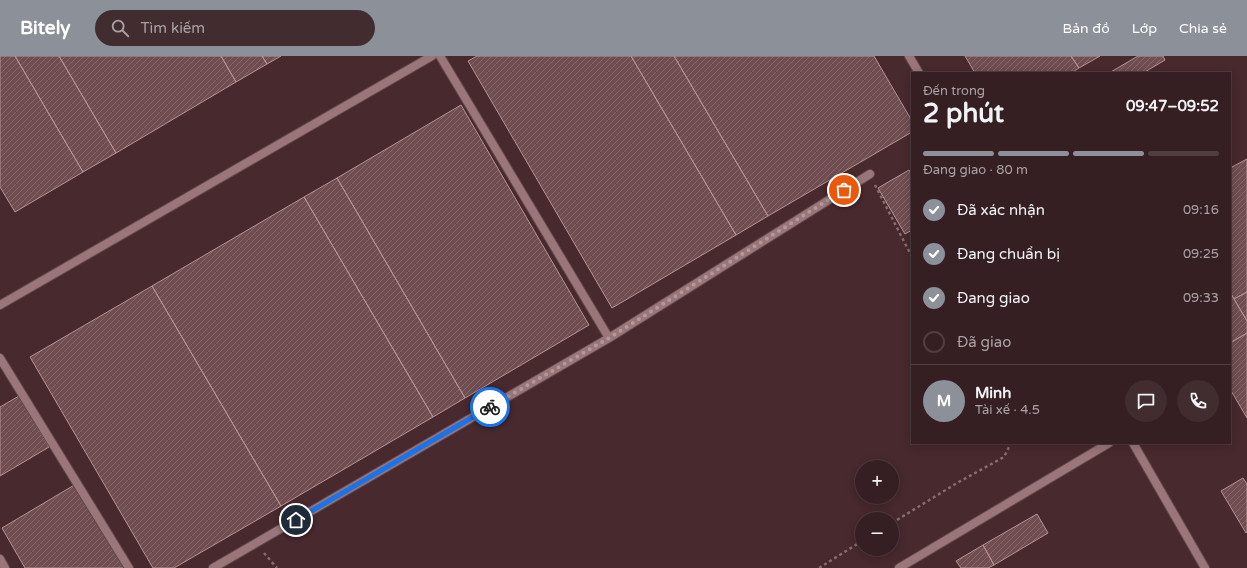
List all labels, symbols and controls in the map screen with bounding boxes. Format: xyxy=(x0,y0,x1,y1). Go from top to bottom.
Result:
search box xyxy=(95,10,375,46)
text: Bitely xyxy=(20,17,71,39)
icon: search xyxy=(109,17,131,39)
text: Tìm kiếm xyxy=(141,19,205,37)
text: Bản đồ xyxy=(1063,20,1110,37)
text: Lớp xyxy=(1132,20,1157,37)
text: Chia sẻ xyxy=(1179,20,1227,37)
text: Đến trong xyxy=(923,83,985,99)
text: 09:47–09:52 xyxy=(1126,97,1219,115)
text: 2 phút xyxy=(923,98,1004,129)
text: Đang giao · 80 m xyxy=(923,162,1028,178)
pin xyxy=(827,173,861,207)
icon: bag xyxy=(833,179,855,201)
icon: check xyxy=(923,199,945,221)
text: Đã xác nhận xyxy=(957,201,1045,219)
text: 09:16 xyxy=(1183,202,1219,218)
icon: check xyxy=(923,243,945,265)
text: Đang chuẩn bị xyxy=(957,245,1060,263)
text: 09:25 xyxy=(1183,246,1219,262)
icon: check xyxy=(923,287,945,309)
text: Đang giao xyxy=(957,289,1030,307)
text: 09:33 xyxy=(1183,290,1219,306)
text: Đã giao xyxy=(957,333,1011,351)
button: chat xyxy=(1125,380,1167,422)
button: phone xyxy=(1177,380,1219,422)
text: Minh xyxy=(975,384,1011,402)
courier xyxy=(470,387,510,427)
text: M xyxy=(937,392,951,410)
icon: bike xyxy=(479,396,501,418)
text: Tài xế · 4.5 xyxy=(975,402,1040,418)
map controls xyxy=(855,460,899,556)
button: + xyxy=(855,460,899,504)
pin xyxy=(279,503,313,537)
icon: home xyxy=(285,509,307,531)
button: − xyxy=(855,512,899,556)

